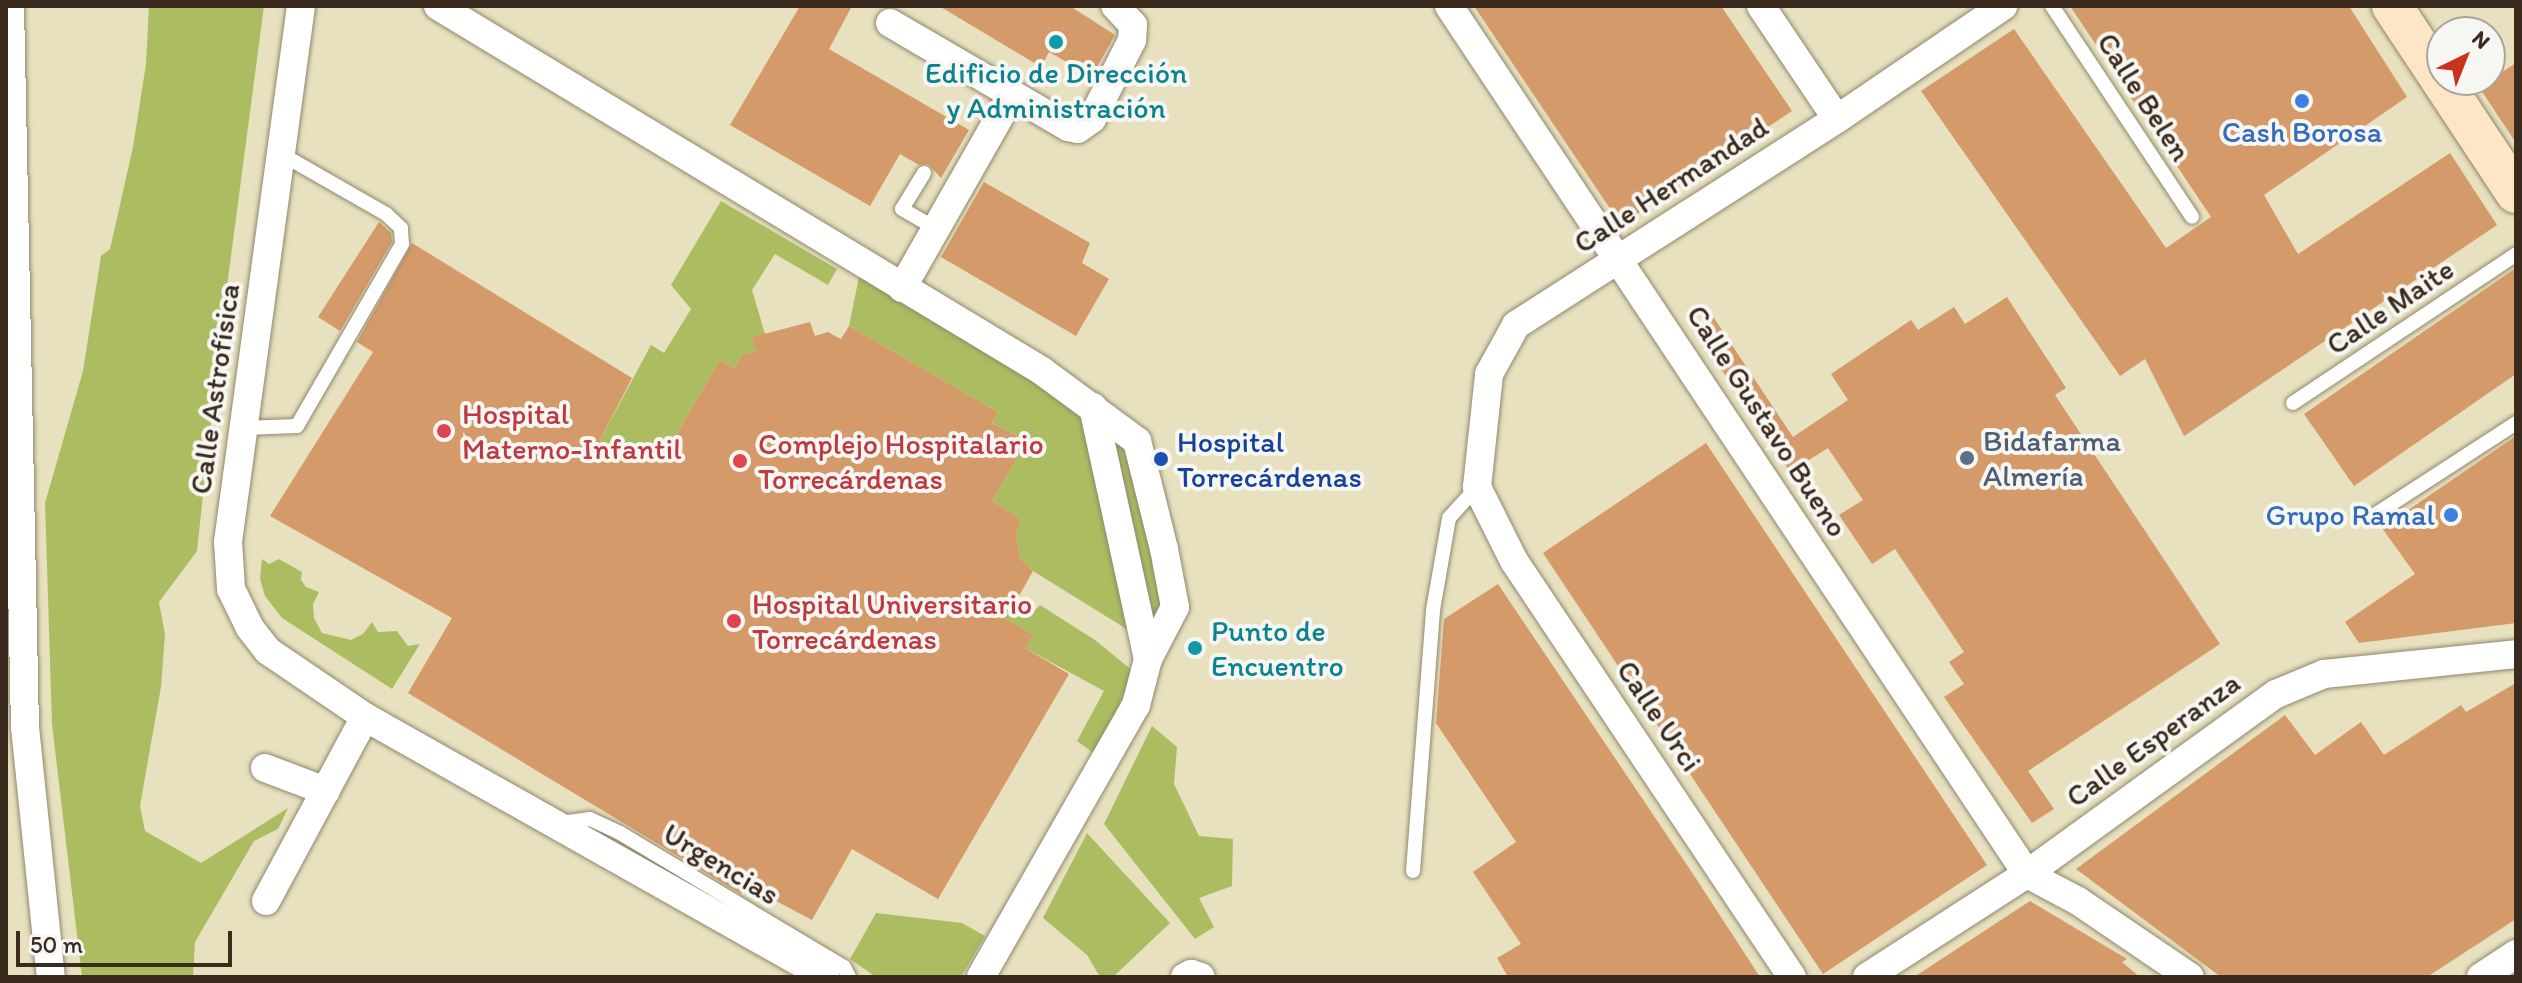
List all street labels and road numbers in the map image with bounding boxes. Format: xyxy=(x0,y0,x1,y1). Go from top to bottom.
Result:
street label: Calle Belen xyxy=(2089,26,2199,168)
street label: Calle Hermandad xyxy=(1567,109,1775,261)
street label: Calle Maite xyxy=(2320,251,2460,363)
street label: Calle Astrofísica xyxy=(182,281,248,497)
street label: Calle Gustavo Bueno xyxy=(1679,299,1855,543)
street label: Calle Urci xyxy=(1609,654,1709,778)
street label: Calle Esperanza xyxy=(2060,665,2246,815)
street label: Urgencias xyxy=(656,815,786,913)

